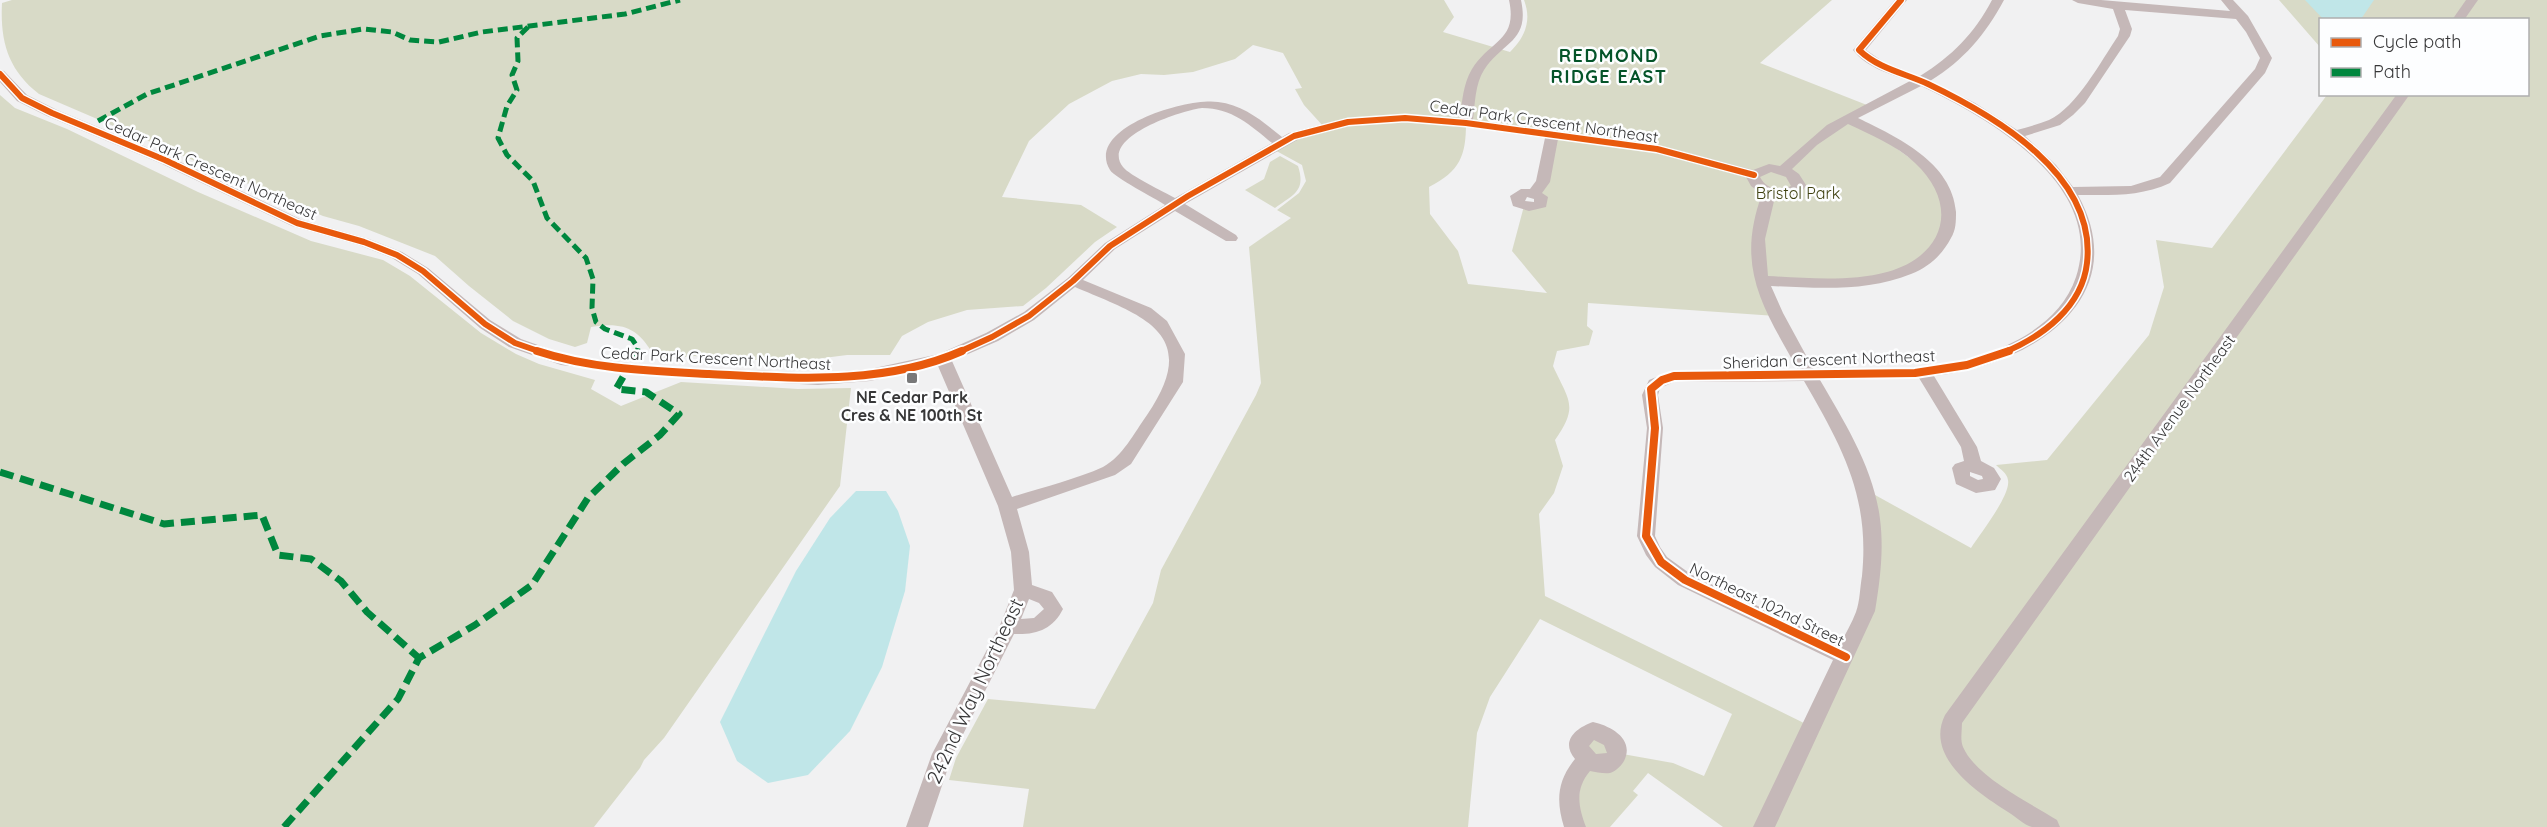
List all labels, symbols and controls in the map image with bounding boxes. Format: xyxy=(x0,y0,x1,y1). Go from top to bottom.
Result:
legend xyxy=(2319,18,2529,96)
text: Cycle path xyxy=(2373,30,2461,53)
district label: REDMOND RIDGE EAST xyxy=(1551,44,1667,88)
text: Path xyxy=(2373,60,2411,83)
street label: Cedar Park Crescent Northeast xyxy=(1428,95,1660,147)
street label: Cedar Park Crescent Northeast xyxy=(102,112,320,224)
park label: Bristol Park xyxy=(1756,183,1840,203)
street label: 244th Avenue Northeast xyxy=(2119,330,2239,486)
street label: Cedar Park Crescent Northeast xyxy=(600,342,832,374)
street label: Sheridan Crescent Northeast xyxy=(1722,345,1936,373)
marker: NE Cedar Park Cres & NE 100th St xyxy=(905,371,919,385)
place label: NE Cedar Park Cres & NE 100th St xyxy=(841,387,983,425)
street label: Northeast 102nd Street xyxy=(1686,558,1848,650)
street label: 242nd Way Northeast xyxy=(921,594,1029,788)

